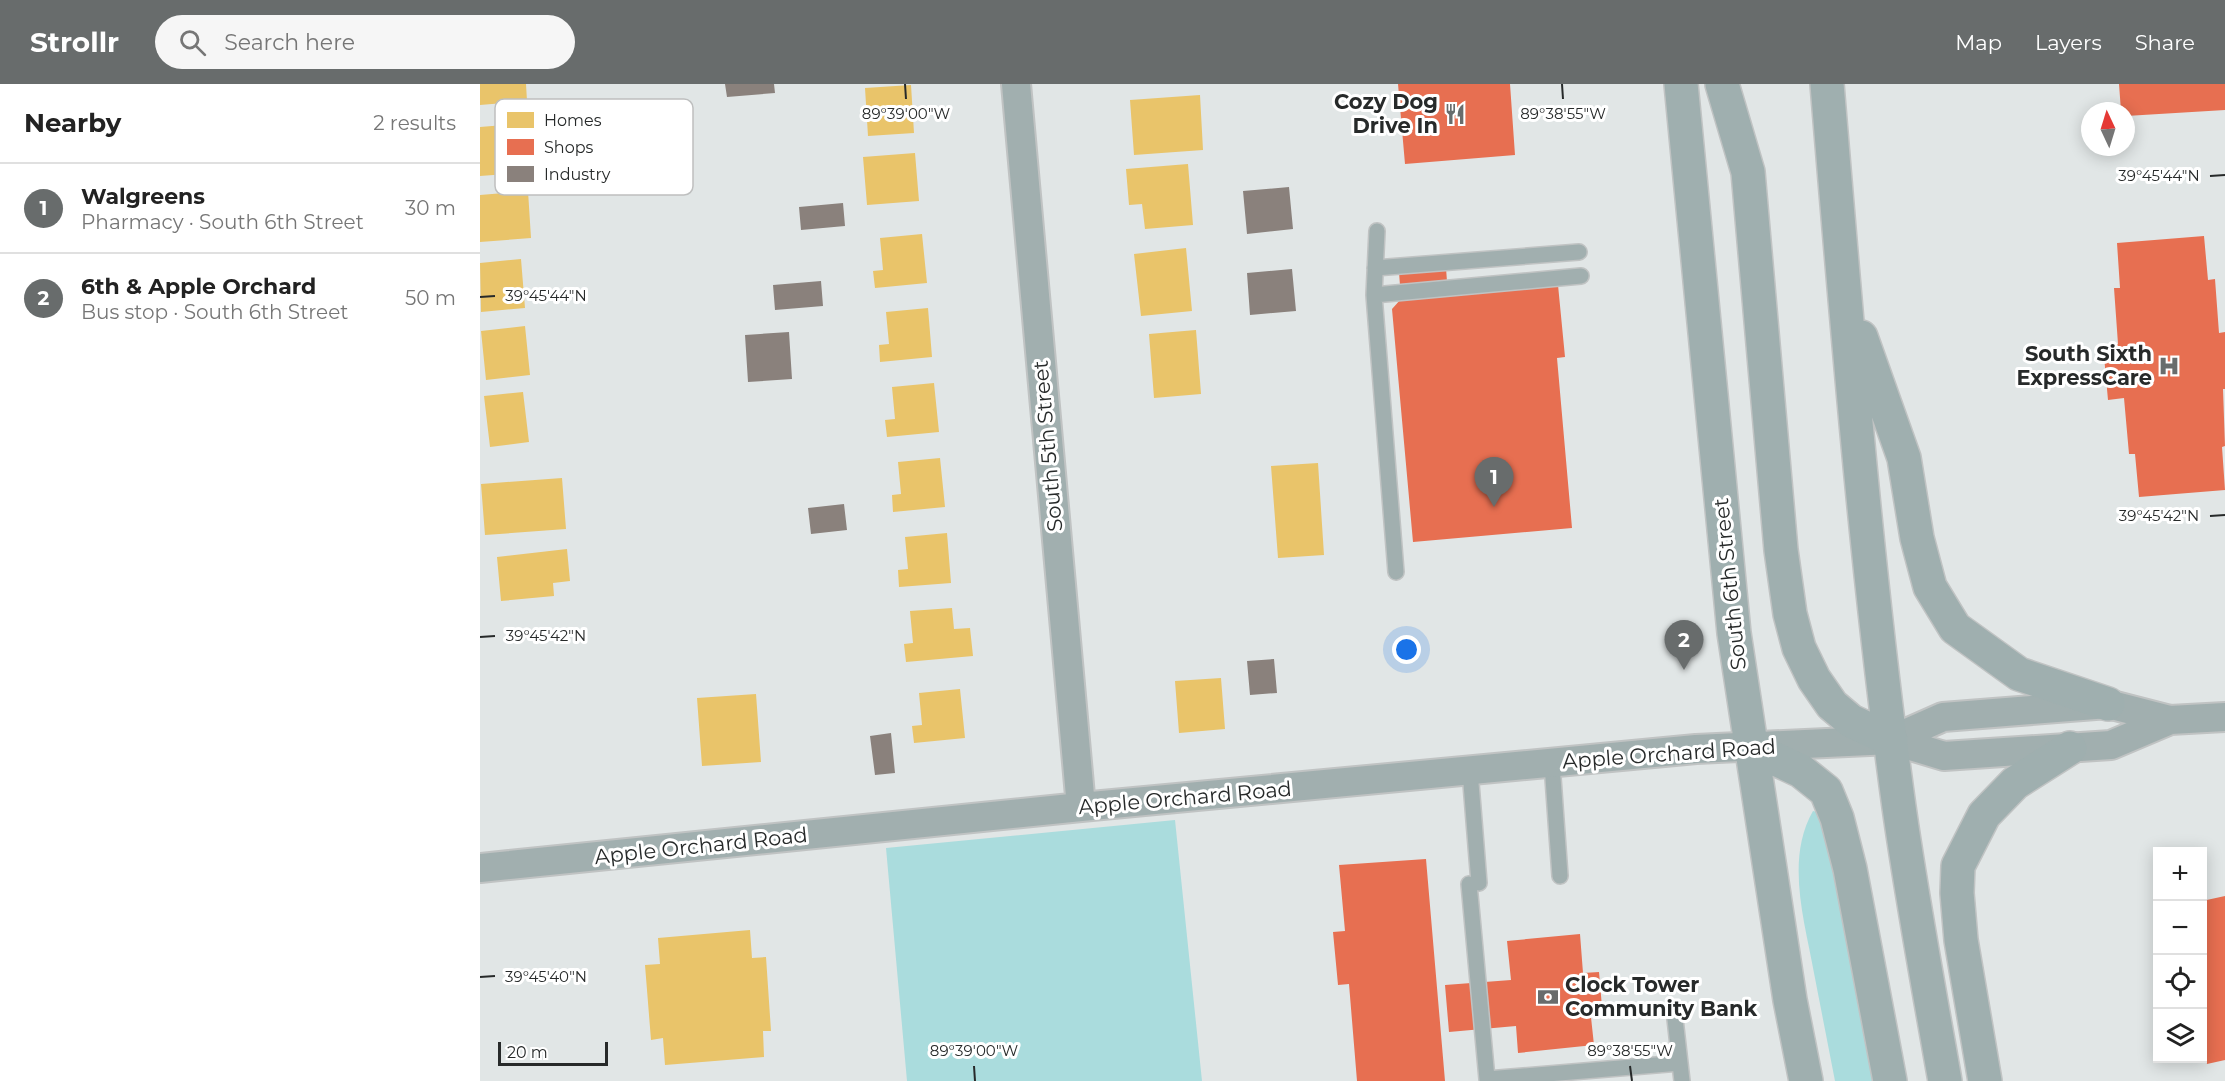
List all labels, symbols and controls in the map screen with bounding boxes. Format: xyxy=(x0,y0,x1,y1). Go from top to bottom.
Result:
search box xyxy=(155,15,575,69)
text: Strollr xyxy=(30,25,119,59)
icon: search xyxy=(176,26,209,59)
text: Search here xyxy=(224,29,355,56)
text: Map xyxy=(1955,30,2002,55)
text: Layers xyxy=(2035,30,2102,55)
text: Share xyxy=(2135,30,2195,55)
place label: Cozy Dog Drive In xyxy=(1334,89,1438,138)
legend xyxy=(495,99,693,195)
restaurant icon: Cozy Dog Drive In xyxy=(1443,102,1467,126)
north arrow xyxy=(2081,102,2135,156)
text: 89°39'00"W xyxy=(862,104,951,123)
text: 89°38'55"W xyxy=(1520,104,1606,123)
text: Nearby xyxy=(24,107,121,139)
text: 2 results xyxy=(373,111,456,135)
text: Homes xyxy=(544,111,602,130)
text: Shops xyxy=(544,138,594,157)
text: Industry xyxy=(544,165,611,184)
text: 39°45'44"N xyxy=(2118,166,2200,185)
text: Walgreens xyxy=(81,183,205,210)
text: 1 xyxy=(40,196,47,220)
text: 30 m xyxy=(405,196,456,220)
text: Pharmacy · South 6th Street xyxy=(81,210,364,234)
text: 6th & Apple Orchard xyxy=(81,273,316,300)
text: 2 xyxy=(38,286,49,310)
text: 50 m xyxy=(405,286,456,310)
text: 39°45'44"N xyxy=(505,286,587,305)
text: Bus stop · South 6th Street xyxy=(81,300,348,324)
place label: South Sixth ExpressCare xyxy=(2016,341,2152,390)
hospital icon: South Sixth ExpressCare xyxy=(2157,354,2181,378)
street label: South 5th Street xyxy=(1028,359,1067,533)
pin: 1 xyxy=(1474,458,1514,507)
street label: South 6th Street xyxy=(1708,497,1751,671)
text: 39°45'42"N xyxy=(2119,506,2199,525)
pin: 2 xyxy=(1664,620,1704,670)
text: 39°45'42"N xyxy=(506,626,586,645)
your location xyxy=(1392,635,1421,664)
street label: Apple Orchard Road xyxy=(1561,734,1777,773)
street label: Apple Orchard Road xyxy=(1077,776,1293,819)
street label: Apple Orchard Road xyxy=(593,822,809,869)
map controls xyxy=(2153,847,2207,1063)
button: + xyxy=(2153,847,2207,901)
button: − xyxy=(2153,901,2207,955)
button: locate xyxy=(2153,955,2207,1009)
text: 39°45'40"N xyxy=(505,967,587,986)
place label: Clock Tower Community Bank xyxy=(1565,972,1758,1021)
bank icon: Clock Tower Community Bank xyxy=(1536,985,1560,1009)
button: layers xyxy=(2153,1009,2207,1063)
scale bar xyxy=(498,1039,608,1066)
text: 89°39'00"W xyxy=(930,1041,1019,1060)
text: 89°38'55"W xyxy=(1587,1041,1673,1060)
text: 20 m xyxy=(507,1043,548,1062)

